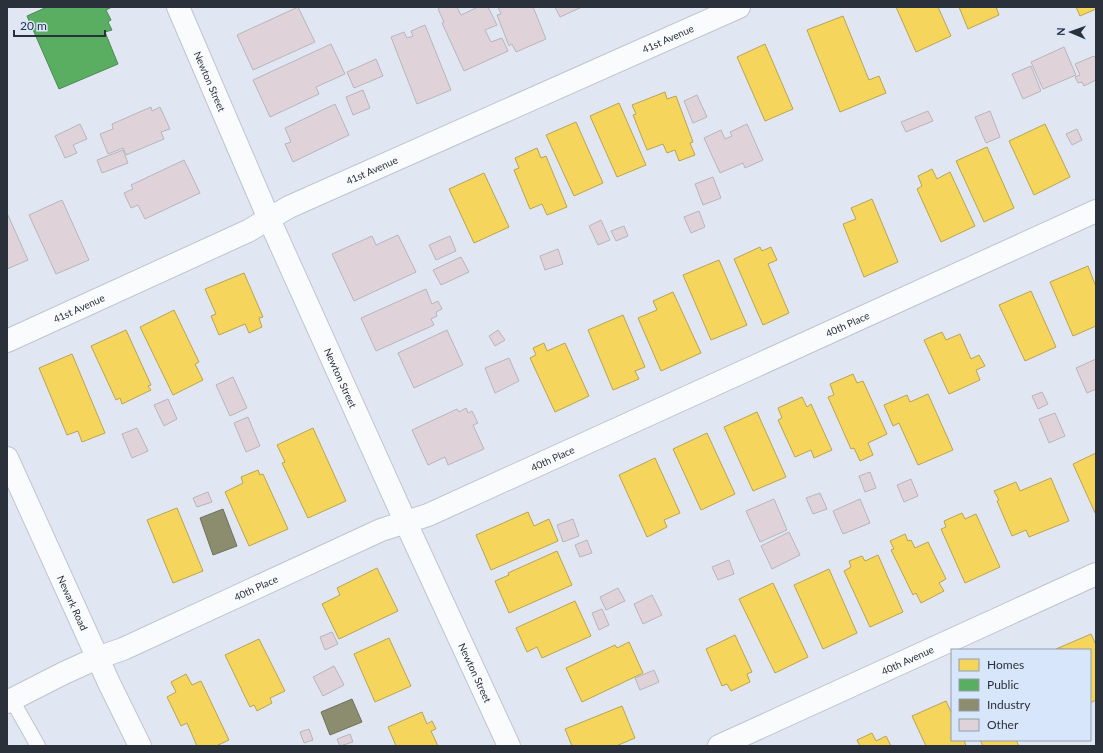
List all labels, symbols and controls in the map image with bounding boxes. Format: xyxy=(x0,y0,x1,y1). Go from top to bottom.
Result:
scale bar xyxy=(14,12,105,38)
north arrow xyxy=(1051,12,1091,52)
text: 20 m xyxy=(20,18,47,33)
street label: 41st Avenue xyxy=(640,22,695,55)
text: N xyxy=(1054,27,1067,36)
street label: Newton Street xyxy=(192,50,228,114)
street label: 41st Avenue xyxy=(344,154,399,187)
street label: 41st Avenue xyxy=(51,291,106,325)
street label: 40th Place xyxy=(824,309,871,339)
street label: Newton Street xyxy=(322,346,359,410)
street label: 40th Place xyxy=(529,443,576,473)
street label: Newark Road xyxy=(55,573,90,632)
street label: 40th Place xyxy=(232,573,280,603)
street label: Newton Street xyxy=(456,641,494,705)
street label: 40th Avenue xyxy=(879,643,935,677)
legend xyxy=(951,649,1091,741)
text: Homes xyxy=(987,657,1024,672)
text: Public xyxy=(987,677,1019,692)
text: Industry xyxy=(987,697,1031,712)
text: Other xyxy=(987,717,1019,732)

